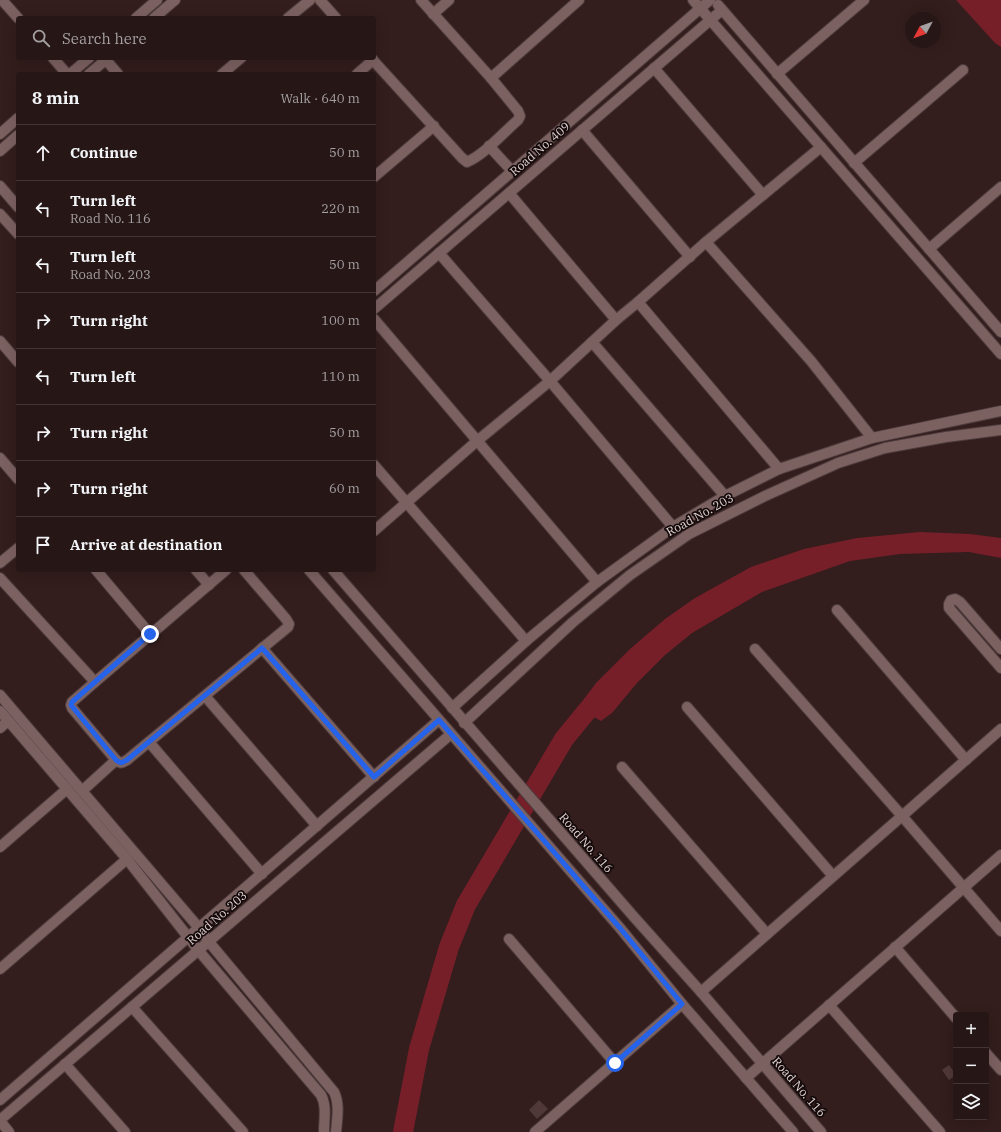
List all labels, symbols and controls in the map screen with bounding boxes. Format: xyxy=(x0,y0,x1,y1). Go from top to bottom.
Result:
north arrow xyxy=(905,12,941,48)
search box xyxy=(16,16,376,60)
icon: search xyxy=(30,27,52,49)
text: Search here xyxy=(62,29,147,48)
text: 8 min xyxy=(32,87,80,109)
text: Walk · 640 m xyxy=(281,90,360,107)
street label: Road No. 409 xyxy=(507,118,573,179)
icon: ahead xyxy=(32,142,54,164)
text: Continue xyxy=(70,143,137,162)
text: 50 m xyxy=(329,144,360,161)
text: Turn left xyxy=(70,191,136,210)
icon: left xyxy=(32,198,54,220)
text: 220 m xyxy=(321,200,360,217)
text: Road No. 116 xyxy=(70,210,151,227)
text: Turn left xyxy=(70,247,136,266)
icon: left xyxy=(32,254,54,276)
text: 50 m xyxy=(329,256,360,273)
text: Road No. 203 xyxy=(70,266,151,283)
icon: right xyxy=(32,310,54,332)
text: Turn right xyxy=(70,311,148,330)
text: 100 m xyxy=(321,312,360,329)
icon: left xyxy=(32,366,54,388)
text: Turn left xyxy=(70,367,136,386)
text: 110 m xyxy=(321,368,360,385)
icon: right xyxy=(32,422,54,444)
text: Turn right xyxy=(70,423,148,442)
text: 50 m xyxy=(329,424,360,441)
icon: right xyxy=(32,478,54,500)
text: Turn right xyxy=(70,479,148,498)
text: 60 m xyxy=(329,480,360,497)
street label: Road No. 203 xyxy=(663,490,736,539)
icon: arrive xyxy=(32,534,54,556)
text: Arrive at destination xyxy=(70,535,222,554)
route end xyxy=(141,625,159,643)
street label: Road No. 116 xyxy=(556,810,617,876)
street label: Road No. 203 xyxy=(184,887,250,948)
map controls xyxy=(953,1012,989,1120)
button: + xyxy=(953,1012,989,1048)
button: − xyxy=(953,1048,989,1084)
route start xyxy=(606,1054,624,1072)
street label: Road No. 116 xyxy=(769,1054,830,1120)
button: layers xyxy=(953,1084,989,1120)

